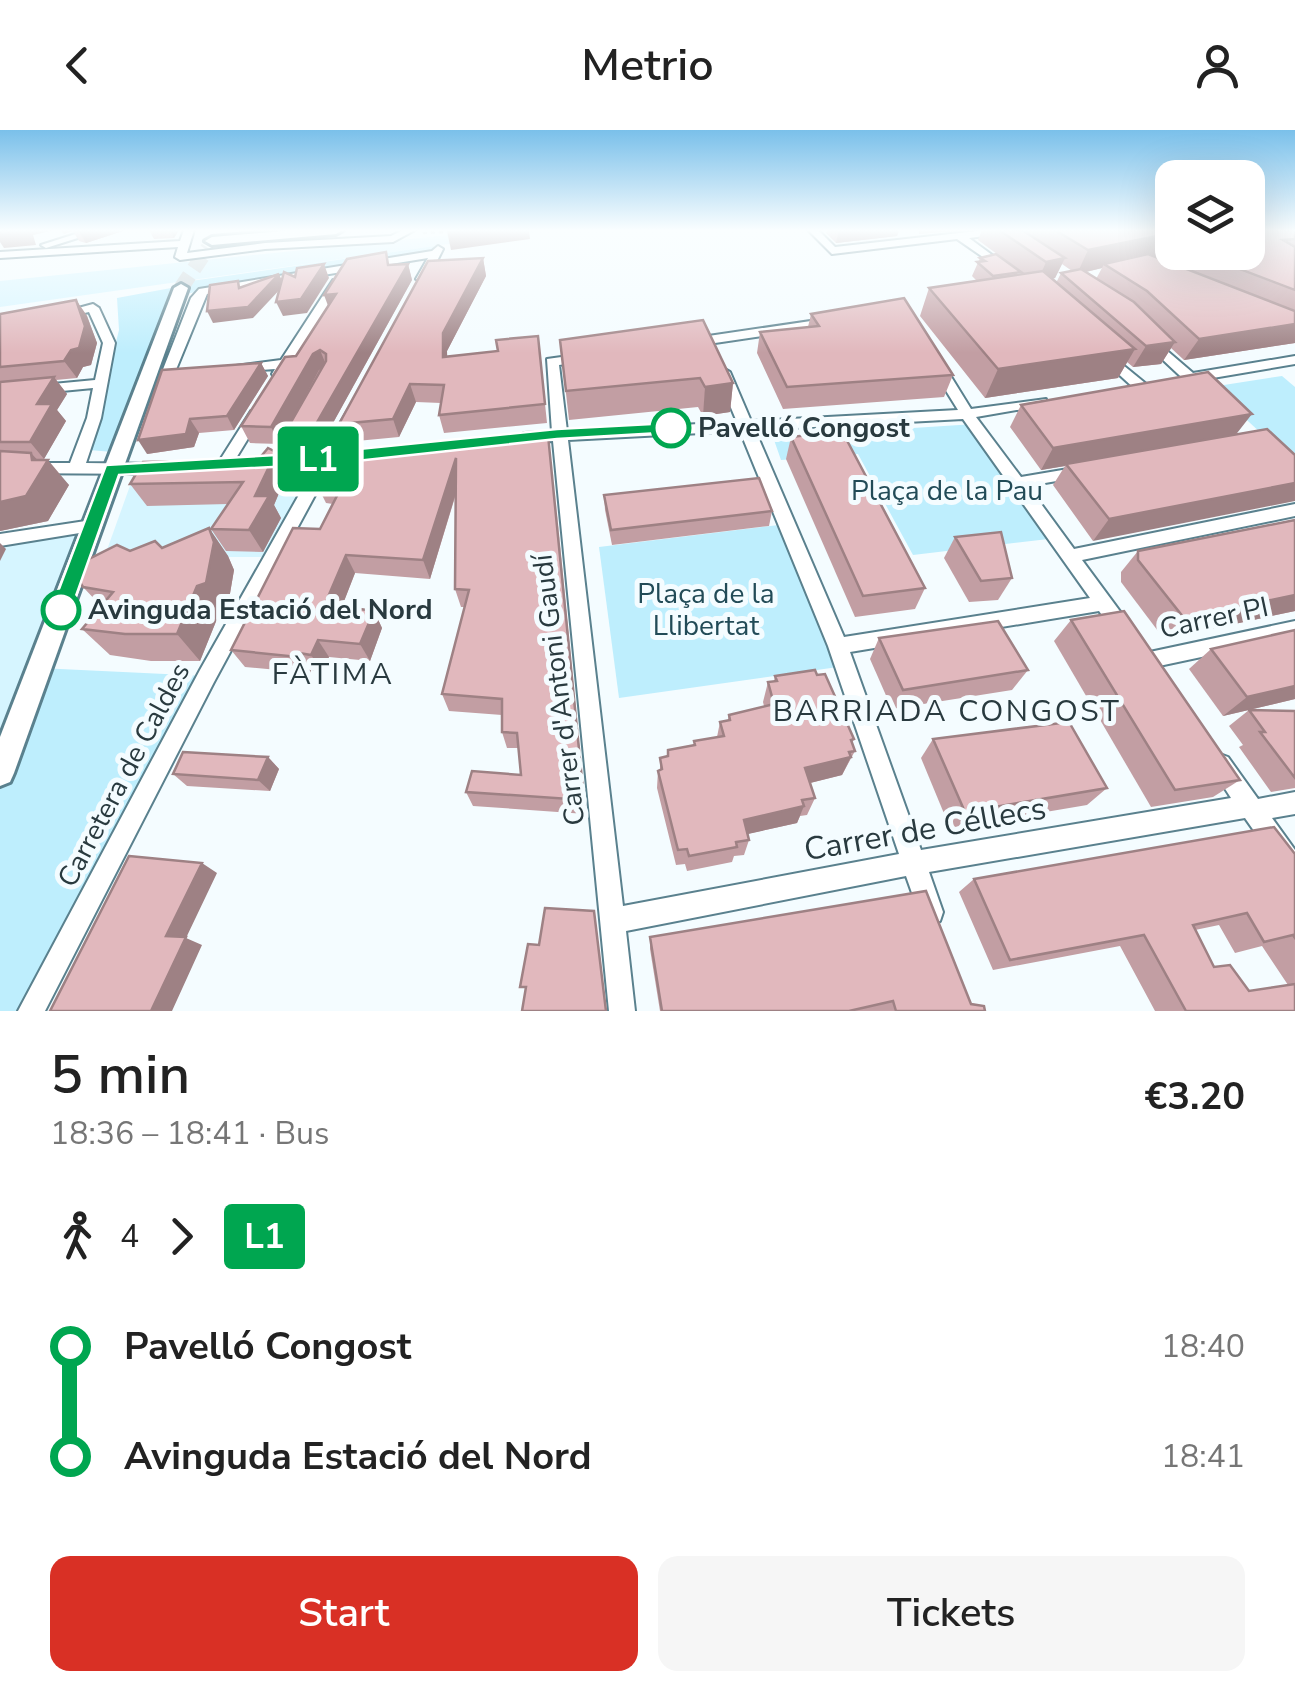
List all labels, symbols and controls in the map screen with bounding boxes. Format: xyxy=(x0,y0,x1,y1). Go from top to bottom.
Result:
text: Metrio xyxy=(581,35,714,96)
icon: back xyxy=(50,38,105,93)
icon: person xyxy=(1190,38,1245,93)
map controls xyxy=(1155,160,1265,270)
button: layers xyxy=(1155,160,1265,270)
marker: Pavelló Congost xyxy=(652,409,690,447)
place label: Pavelló Congost xyxy=(698,409,910,447)
line badge: L1 xyxy=(273,426,363,492)
text: L1 xyxy=(298,436,338,483)
park label: Plaça de la Pau xyxy=(851,472,1043,510)
street label: Carrer d'Antoni Gaudí xyxy=(523,551,594,828)
park label: Plaça de la Llibertat xyxy=(637,575,775,645)
street label: Carrer PI xyxy=(1156,588,1272,648)
marker: Avinguda Estació del Nord xyxy=(42,591,80,629)
place label: Avinguda Estació del Nord xyxy=(88,591,432,629)
district label: FÀTIMA xyxy=(272,654,394,695)
street label: Carretera de Caldes xyxy=(49,656,199,894)
district label: BARRIADA CONGOST xyxy=(773,691,1121,732)
street label: Carrer de Céllecs xyxy=(801,787,1049,871)
text: 5 min xyxy=(50,1037,190,1112)
text: €3.20 xyxy=(1144,1071,1245,1122)
text: 18:36 – 18:41 · Bus xyxy=(50,1112,329,1155)
icon: walk xyxy=(50,1209,105,1264)
icon: forward xyxy=(154,1209,209,1264)
text: L1 xyxy=(244,1213,285,1260)
text: 4 xyxy=(120,1215,139,1258)
text: Pavelló Congost xyxy=(124,1321,411,1372)
text: 18:40 xyxy=(1161,1325,1245,1368)
text: Avinguda Estació del Nord xyxy=(124,1431,591,1482)
text: 18:41 xyxy=(1161,1435,1245,1478)
button: Start xyxy=(50,1556,638,1671)
button: Tickets xyxy=(658,1556,1245,1671)

